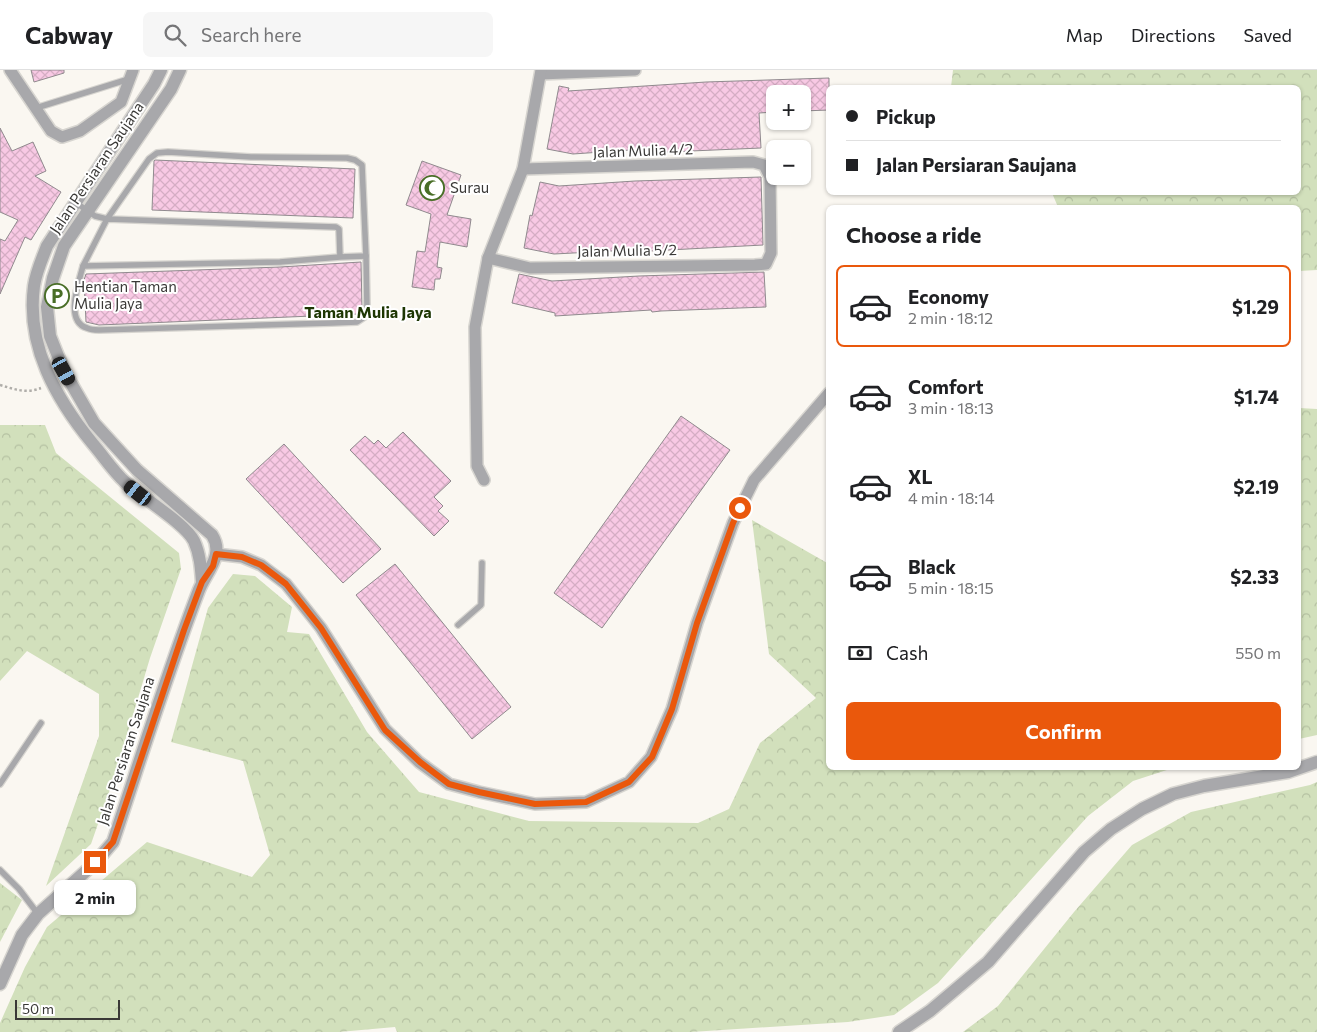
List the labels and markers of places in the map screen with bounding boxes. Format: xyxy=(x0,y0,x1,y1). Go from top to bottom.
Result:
mosque icon: Surau xyxy=(419,175,445,201)
place label: Surau xyxy=(450,178,489,196)
place label: Hentian Taman Mulia Jaya xyxy=(74,277,177,312)
parking icon: Hentian Taman Mulia Jaya xyxy=(44,283,70,309)

